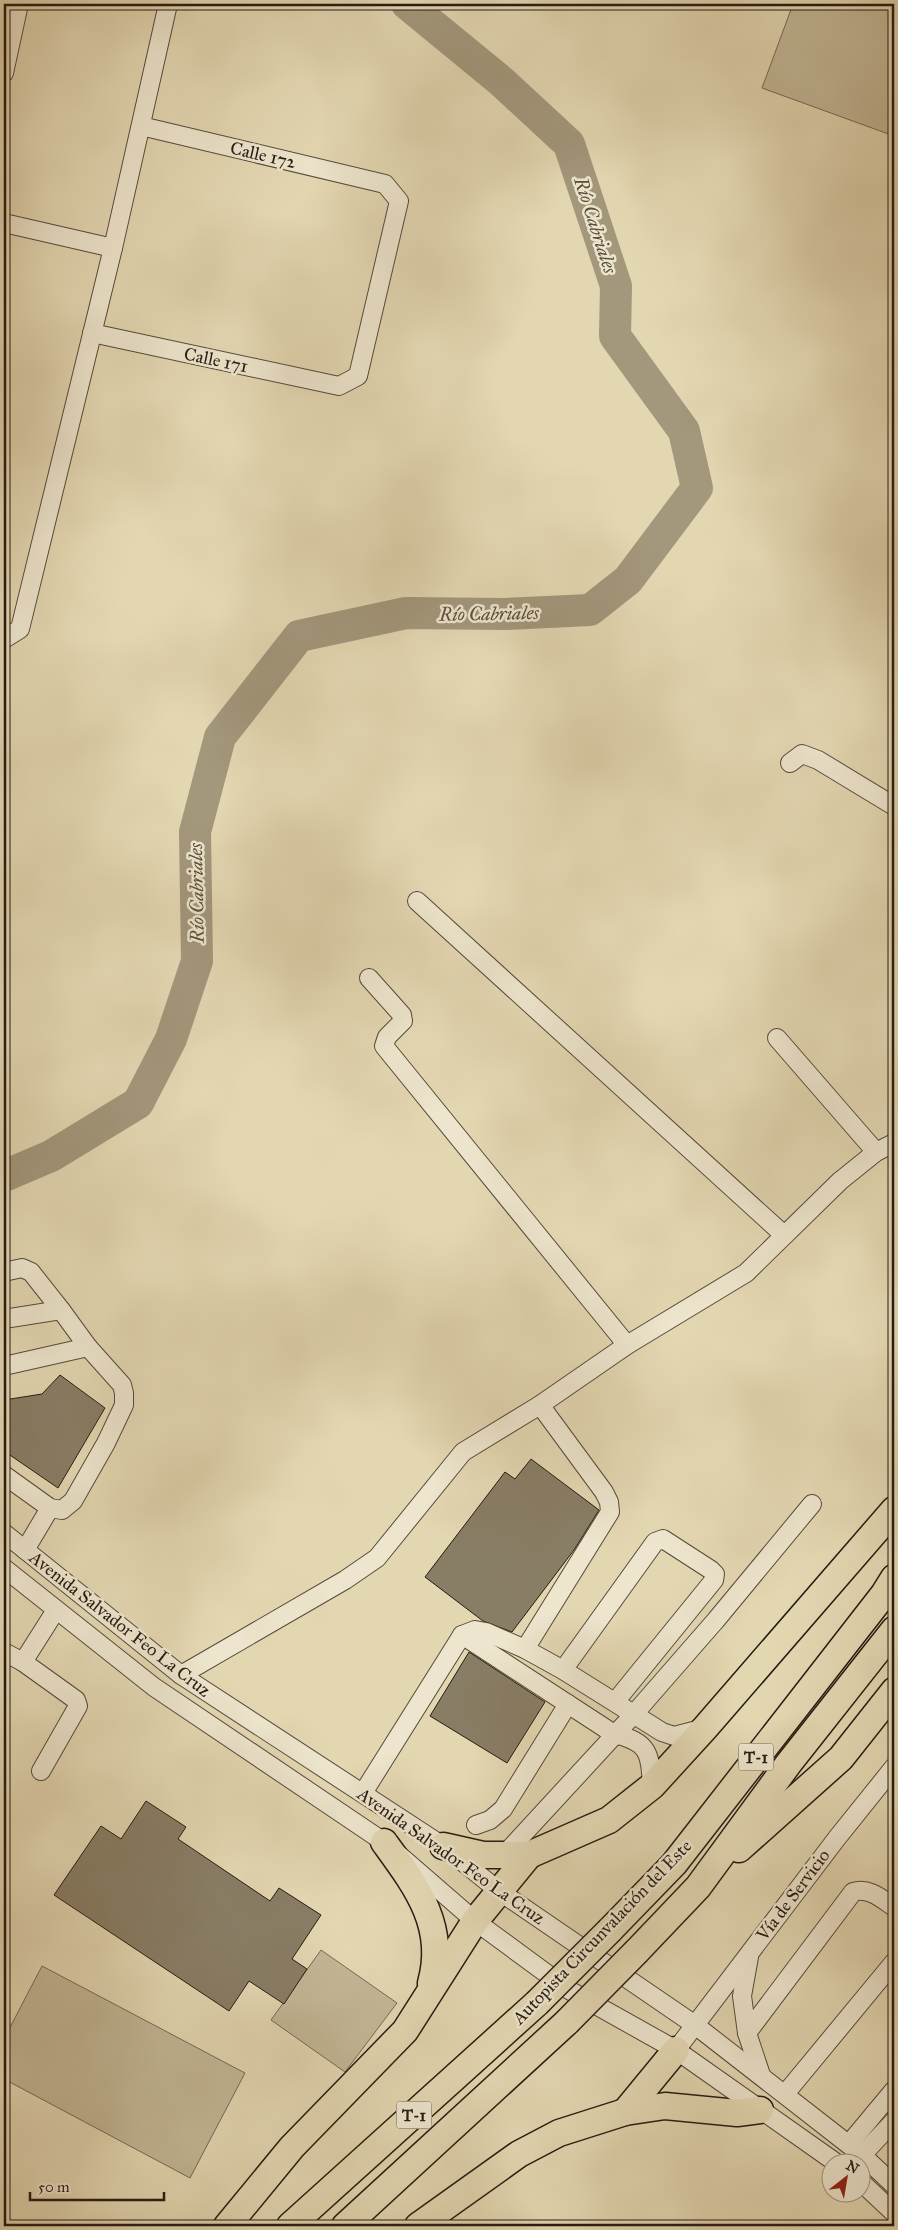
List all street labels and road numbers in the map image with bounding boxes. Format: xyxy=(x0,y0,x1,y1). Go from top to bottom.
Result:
street label: Calle 172 xyxy=(228,137,298,173)
street label: Calle 171 xyxy=(182,343,250,377)
street label: Avenida Salvador Feo La Cruz xyxy=(24,1546,215,1702)
road number: T-1 xyxy=(738,1744,774,1770)
street label: Avenida Salvador Feo La Cruz xyxy=(352,1782,549,1929)
street label: Autopista Circunvalación del Este xyxy=(507,1835,696,2030)
street label: Vía de Servicio xyxy=(751,1845,835,1946)
road number: T-1 xyxy=(396,2102,432,2128)

